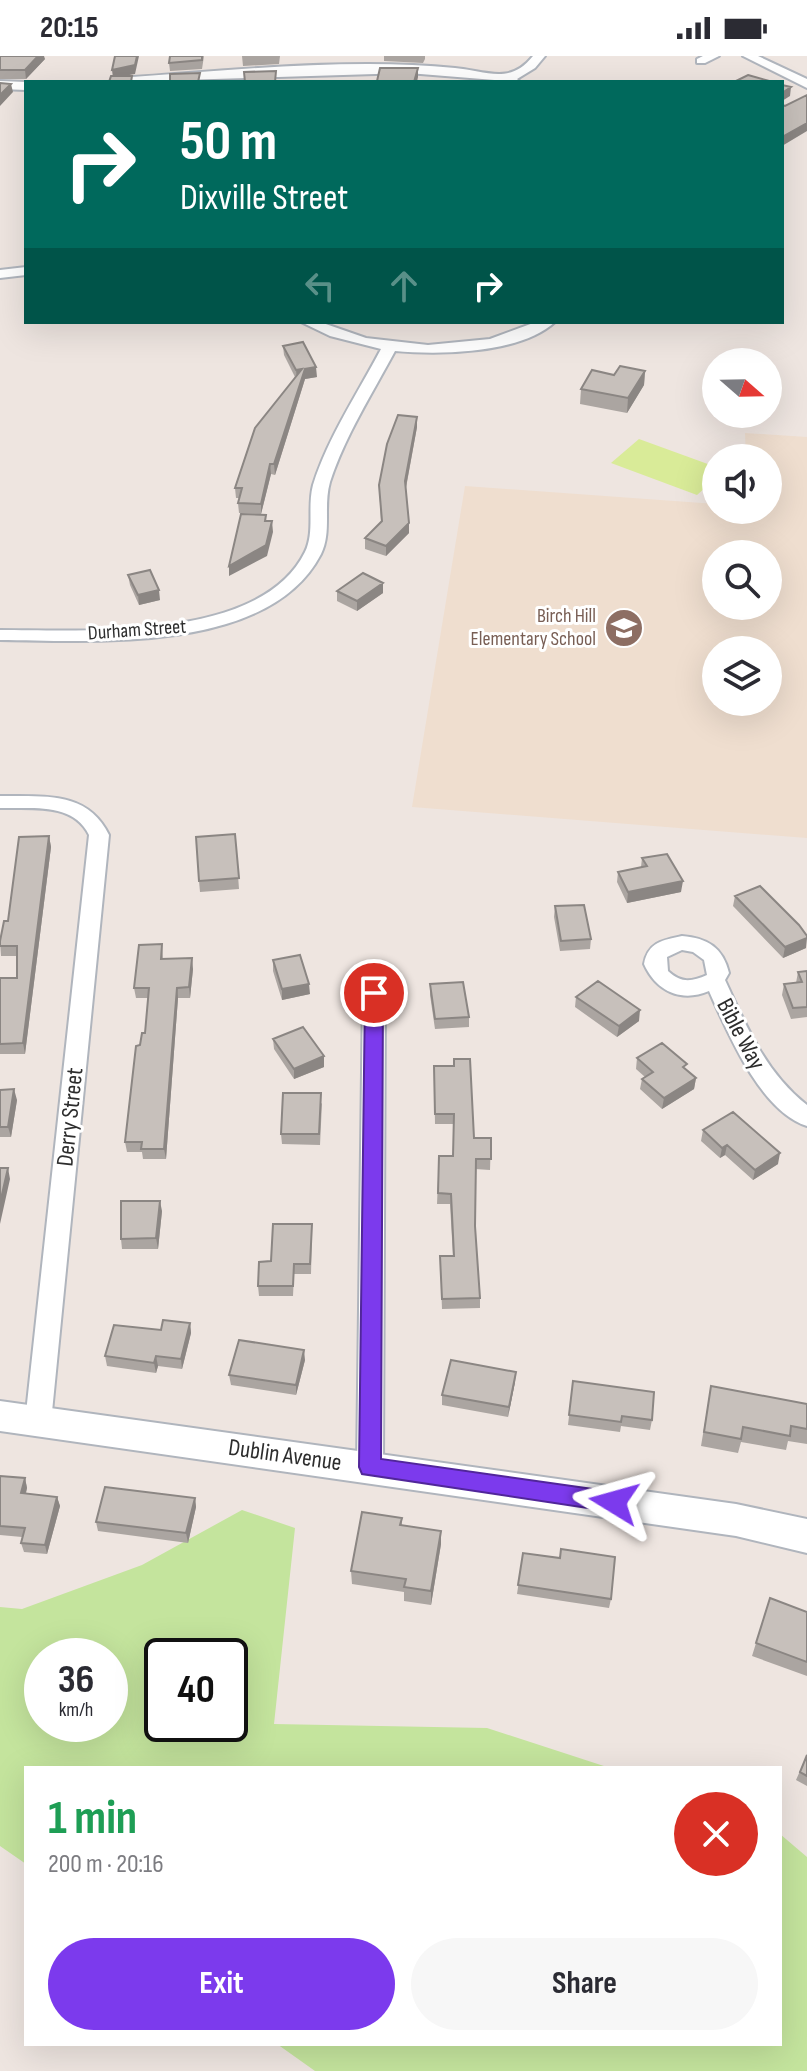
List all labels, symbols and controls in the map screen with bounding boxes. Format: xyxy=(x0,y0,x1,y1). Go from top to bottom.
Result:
text: 20:15 xyxy=(40,10,99,46)
text: 50 m xyxy=(180,109,277,176)
icon: right xyxy=(48,112,152,216)
text: Dixville Street xyxy=(180,177,348,220)
icon: left xyxy=(298,264,342,308)
icon: ahead xyxy=(382,264,426,308)
icon: right xyxy=(466,264,510,308)
north arrow xyxy=(702,348,782,428)
map controls xyxy=(702,348,782,716)
button: sound xyxy=(702,444,782,524)
button: search xyxy=(702,540,782,620)
place label: Birch Hill Elementary School xyxy=(470,604,596,651)
school or university icon: Birch Hill Elementary School xyxy=(603,607,645,649)
street label: Durham Street xyxy=(87,615,187,645)
button: layers xyxy=(702,636,782,716)
pin xyxy=(340,959,408,1027)
icon: arrive xyxy=(352,971,396,1015)
street label: Bible Way xyxy=(710,993,772,1075)
street label: Derry Street xyxy=(50,1066,90,1168)
street label: Dublin Avenue xyxy=(227,1433,343,1477)
position arrow xyxy=(572,1460,656,1544)
speed limit sign: 40 xyxy=(144,1638,248,1742)
text: 36 xyxy=(58,1656,94,1704)
text: km/h xyxy=(59,1698,93,1722)
text: 1 min xyxy=(48,1790,137,1847)
button: close xyxy=(674,1792,758,1876)
text: 200 m · 20:16 xyxy=(48,1849,164,1880)
button: Exit xyxy=(48,1938,395,2030)
button: Share xyxy=(411,1938,758,2030)

